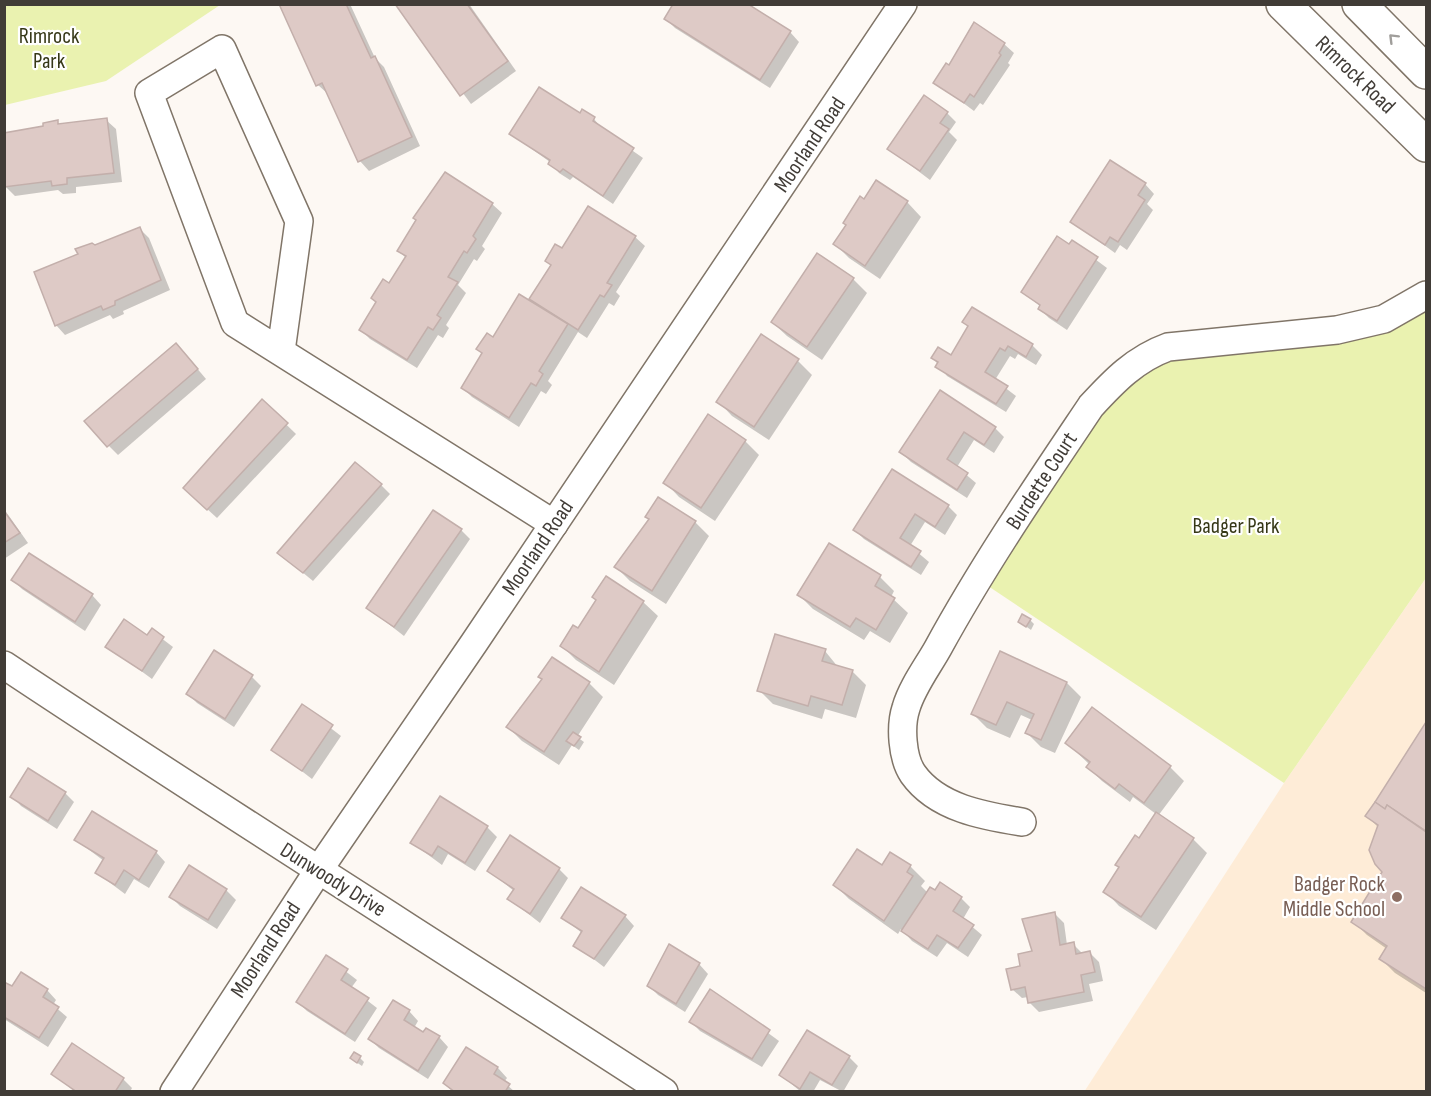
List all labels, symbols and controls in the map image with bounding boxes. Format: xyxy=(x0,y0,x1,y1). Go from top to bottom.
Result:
park label: Rimrock Park xyxy=(19,23,80,75)
street label: Rimrock Road xyxy=(1309,30,1401,120)
one-way arrow xyxy=(1389,35,1400,46)
street label: Moorland Road xyxy=(768,92,852,198)
street label: Burdette Court xyxy=(1001,427,1084,535)
street label: Moorland Road xyxy=(496,495,580,601)
park label: Badger Park xyxy=(1192,513,1280,540)
street label: Dunwoody Drive xyxy=(275,837,391,923)
place label: Badger Rock Middle School xyxy=(1283,871,1386,923)
marker: Badger Rock Middle School xyxy=(1390,890,1404,904)
street label: Moorland Road xyxy=(225,897,307,1003)

